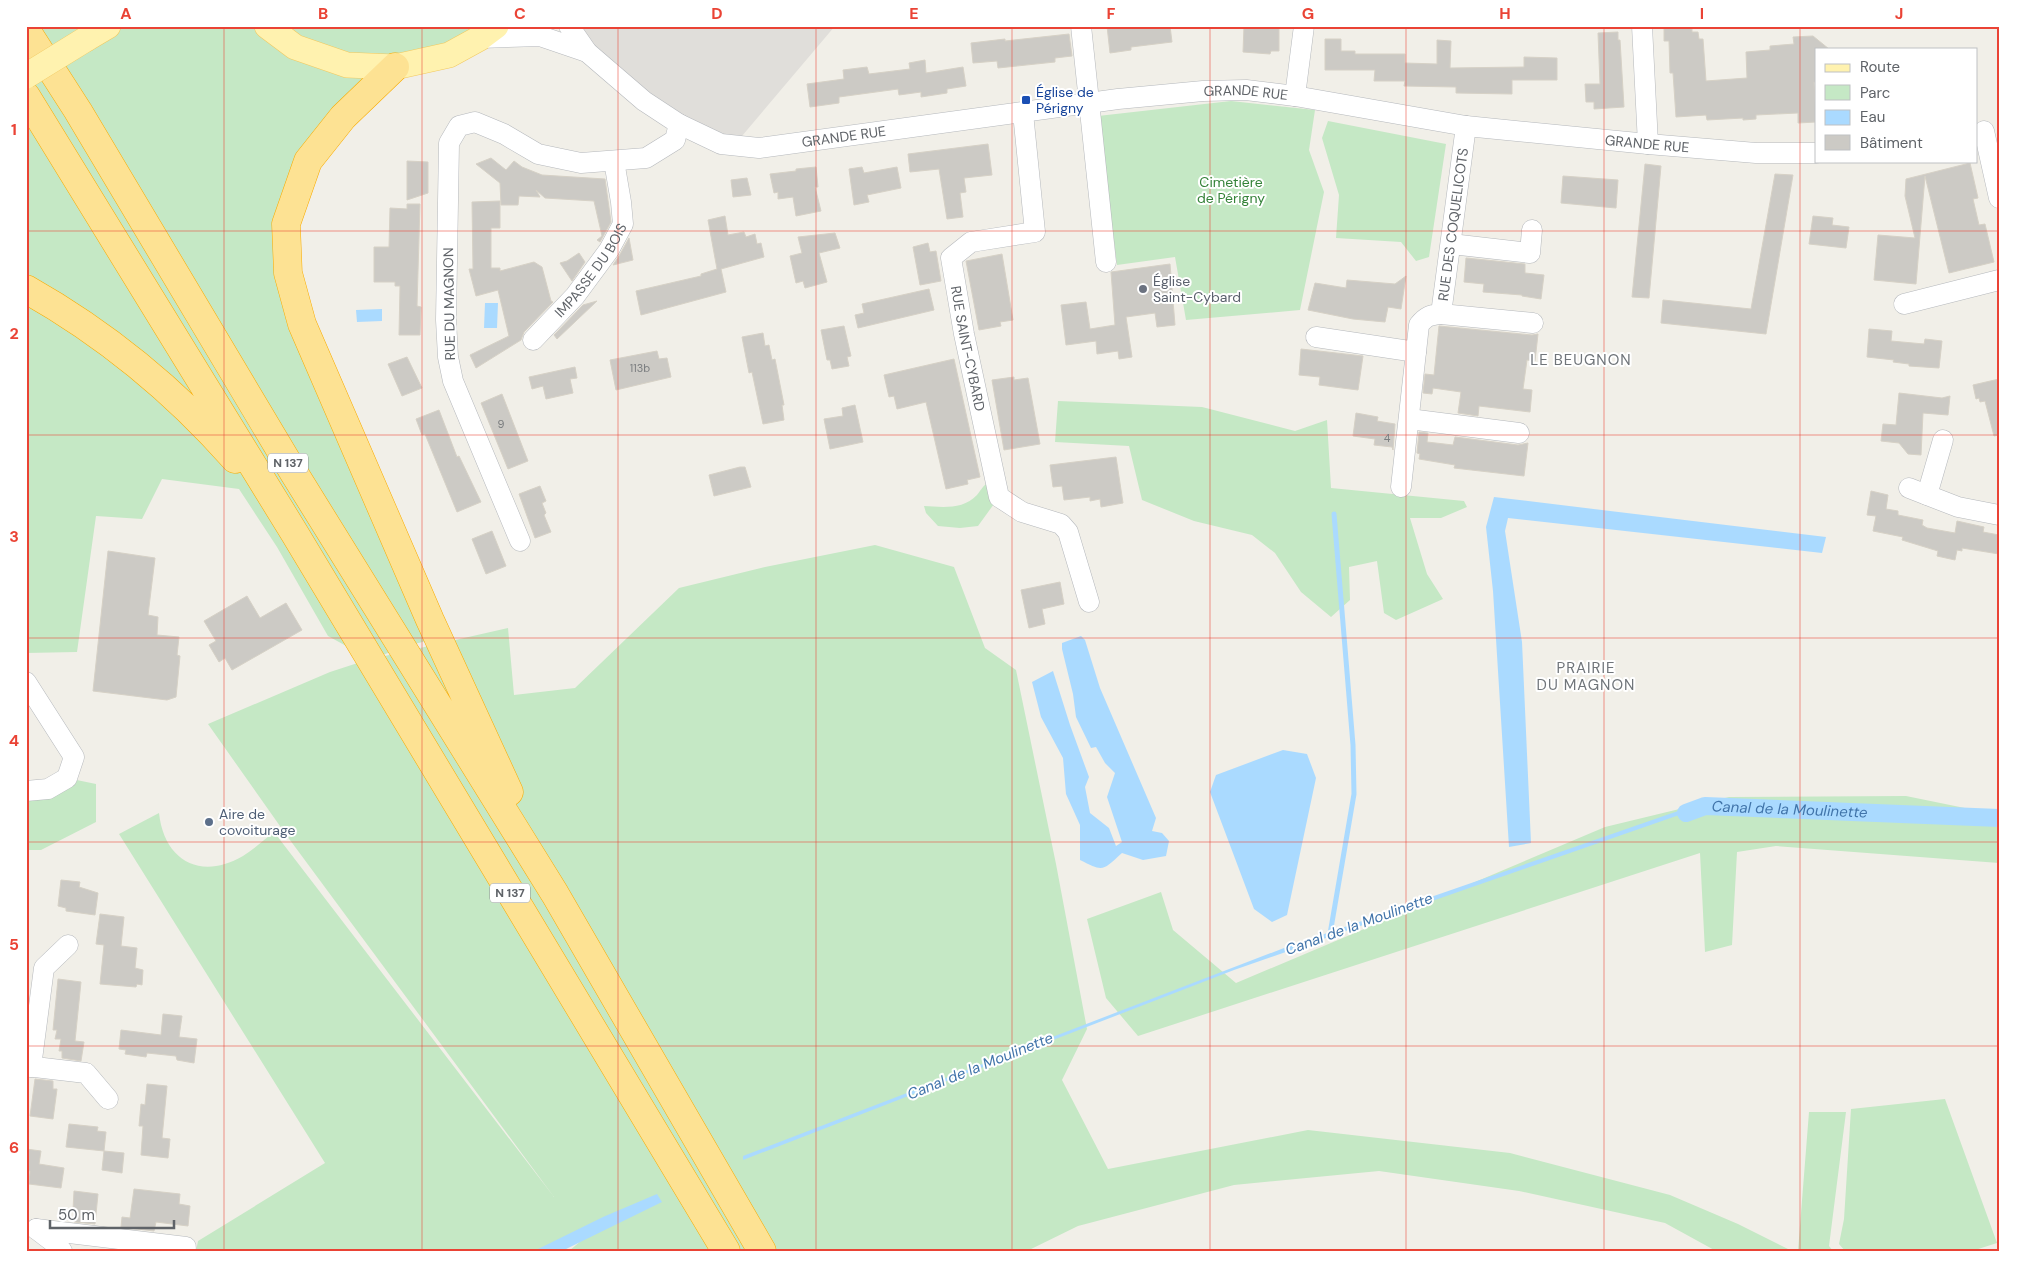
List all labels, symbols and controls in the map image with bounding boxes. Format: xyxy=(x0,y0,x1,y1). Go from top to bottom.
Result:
text: A xyxy=(120,3,132,24)
text: B xyxy=(318,3,328,24)
text: C xyxy=(514,3,526,24)
text: D xyxy=(711,3,723,24)
text: E xyxy=(909,3,919,24)
text: F xyxy=(1107,3,1116,24)
text: G xyxy=(1302,3,1314,24)
text: H xyxy=(1499,3,1511,24)
text: I xyxy=(1700,3,1704,24)
text: J xyxy=(1895,3,1903,24)
legend xyxy=(1815,48,1978,162)
text: Route xyxy=(1860,57,1900,77)
street label: GRANDE RUE xyxy=(1203,81,1289,104)
place label: Église de Périgny xyxy=(1036,83,1094,117)
text: Parc xyxy=(1860,83,1890,103)
marker: Église de Périgny xyxy=(1020,94,1032,106)
text: Eau xyxy=(1860,107,1885,127)
text: 1 xyxy=(11,119,17,140)
street label: GRANDE RUE xyxy=(801,122,887,151)
street label: GRANDE RUE xyxy=(1604,131,1690,156)
text: Bâtiment xyxy=(1860,133,1923,153)
street label: RUE DES COQUELICOTS xyxy=(1434,147,1472,302)
park label: Cimetière de Périgny xyxy=(1197,173,1265,207)
street label: IMPASSE DU BOIS xyxy=(551,220,631,321)
street label: RUE DU MAGNON xyxy=(439,247,459,361)
place label: Église Saint-Cybard xyxy=(1153,272,1241,306)
marker: Église Saint-Cybard xyxy=(1137,283,1149,295)
street label: RUE SAINT-CYBARD xyxy=(947,284,989,413)
text: 2 xyxy=(9,323,19,344)
district label: LE BEUGNON xyxy=(1530,350,1632,370)
house number: 113b xyxy=(630,361,650,375)
house number: 9 xyxy=(498,417,505,431)
house number: 4 xyxy=(1384,431,1391,445)
road number: N 137 xyxy=(268,453,308,472)
text: 3 xyxy=(9,526,19,547)
district label: PRAIRIE DU MAGNON xyxy=(1537,658,1635,695)
text: 4 xyxy=(9,730,19,751)
water label: Canal de la Moulinette xyxy=(1711,796,1868,823)
place label: Aire de covoiturage xyxy=(219,805,295,839)
marker: Aire de covoiturage xyxy=(203,816,215,828)
road number: N 137 xyxy=(490,884,530,902)
water label: Canal de la Moulinette xyxy=(1282,888,1436,960)
text: 5 xyxy=(9,934,19,955)
water label: Canal de la Moulinette xyxy=(904,1027,1056,1104)
text: 6 xyxy=(9,1137,19,1158)
scale bar xyxy=(50,1197,174,1229)
text: 50 m xyxy=(58,1205,95,1225)

